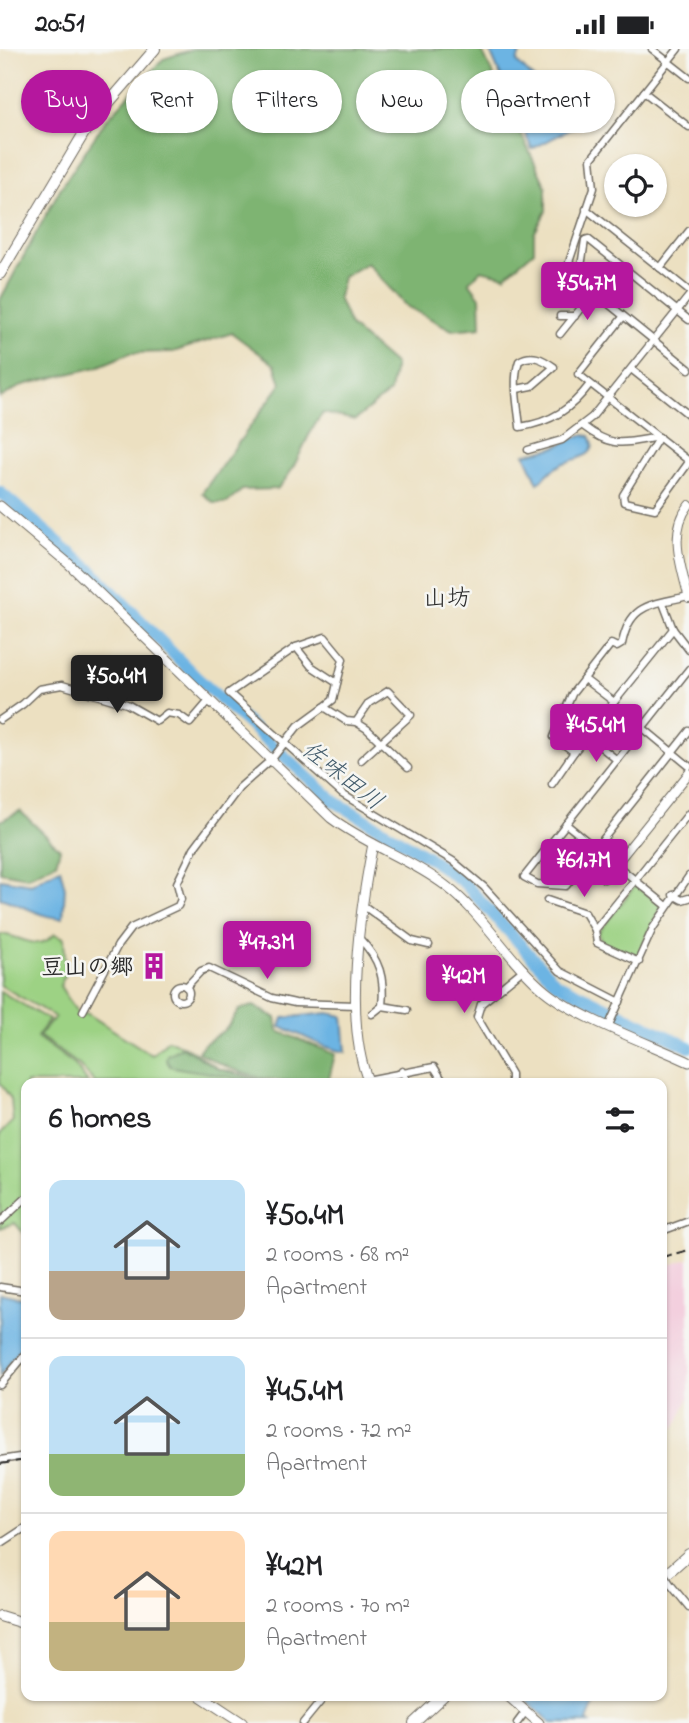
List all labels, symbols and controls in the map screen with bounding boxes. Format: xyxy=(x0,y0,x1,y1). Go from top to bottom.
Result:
text: 20:51 xyxy=(35,6,85,44)
chip: Buy xyxy=(21,70,112,133)
chip: Rent xyxy=(126,70,218,133)
chip: Filters xyxy=(232,70,342,133)
chip: New xyxy=(356,70,447,133)
chip: Apartment xyxy=(461,70,615,133)
map controls xyxy=(604,154,667,217)
button: locate xyxy=(604,154,667,217)
pin: ¥54.7M xyxy=(530,263,644,322)
text: ¥54.7M xyxy=(557,268,617,301)
district label: 山坊 xyxy=(423,582,471,617)
pin: ¥50.4M xyxy=(60,655,174,715)
text: ¥50.4M xyxy=(87,661,147,694)
pin: ¥45.4M xyxy=(539,705,653,764)
text: ¥45.4M xyxy=(566,710,626,743)
water label: 佐味田川 xyxy=(293,734,390,820)
pin: ¥61.7M xyxy=(527,839,641,899)
text: ¥61.7M xyxy=(557,845,611,878)
pin: ¥47.3M xyxy=(210,921,324,981)
text: ¥47.3M xyxy=(239,927,295,960)
building icon: 豆山の郷 xyxy=(139,951,169,981)
place label: 豆山の郷 xyxy=(41,952,133,985)
pin: ¥42M xyxy=(423,955,505,1015)
text: ¥42M xyxy=(442,961,486,994)
text: 6 homes xyxy=(49,1098,152,1142)
icon: filters xyxy=(601,1101,639,1139)
text: ¥50.4M xyxy=(266,1195,345,1239)
icon: home xyxy=(105,1208,189,1292)
text: 2 rooms · 68 m² xyxy=(266,1239,409,1272)
text: Apartment xyxy=(266,1272,367,1305)
text: ¥45.4M xyxy=(266,1371,344,1415)
icon: home xyxy=(105,1384,189,1468)
text: 2 rooms · 72 m² xyxy=(266,1415,412,1448)
text: Apartment xyxy=(266,1448,367,1481)
text: ¥42M xyxy=(266,1546,323,1590)
icon: home xyxy=(105,1559,189,1643)
text: 2 rooms · 70 m² xyxy=(266,1590,410,1623)
text: Apartment xyxy=(266,1623,367,1656)

